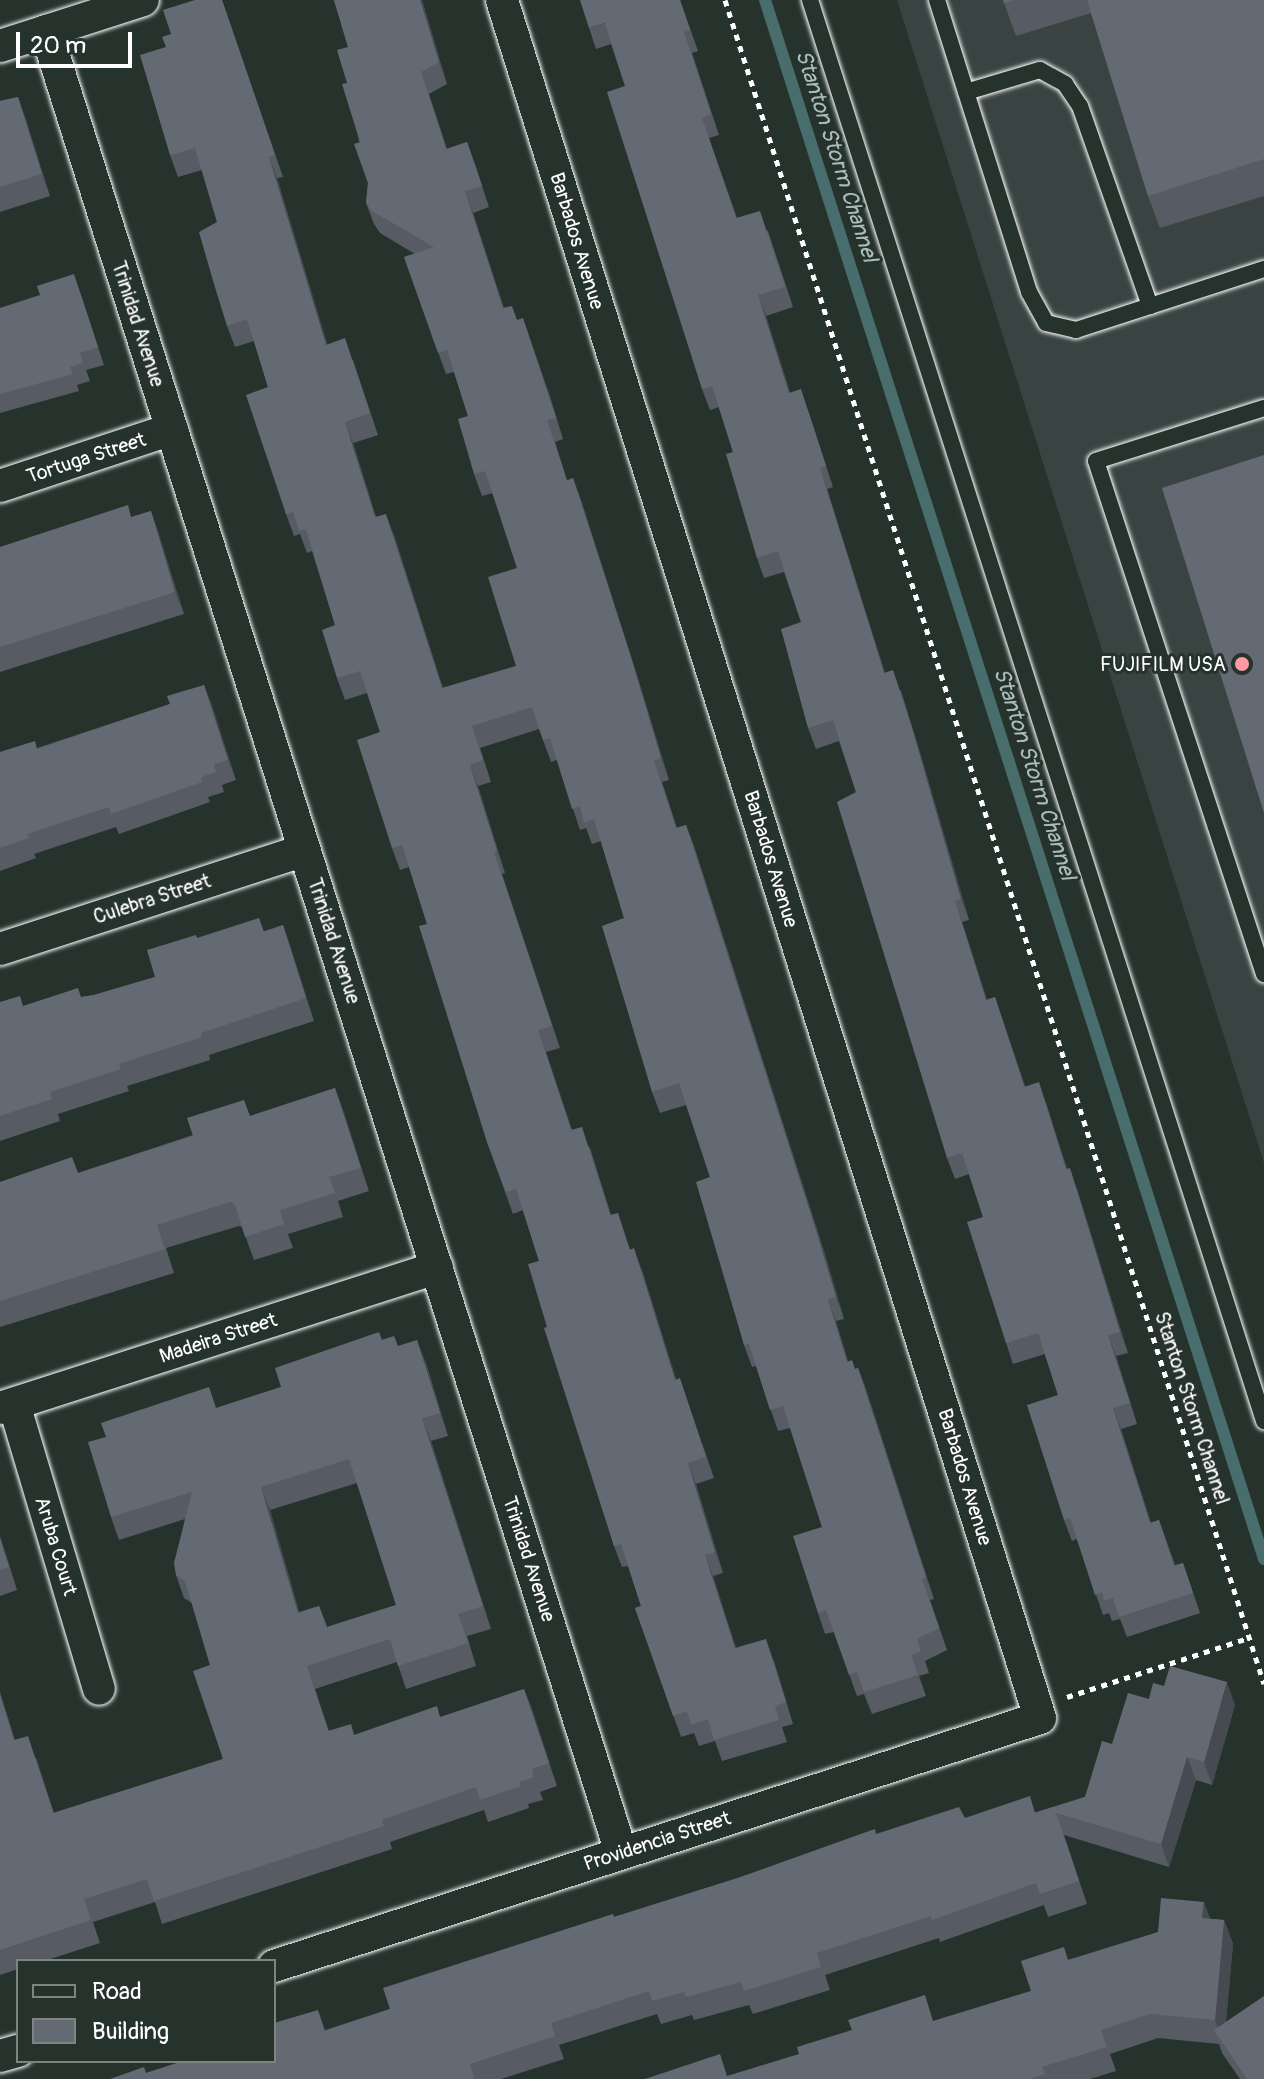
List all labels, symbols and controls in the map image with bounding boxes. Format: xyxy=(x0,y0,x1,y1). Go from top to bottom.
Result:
scale bar xyxy=(20,16,136,66)
text: 20 m xyxy=(30,31,86,60)
water label: Stanton Storm Channel xyxy=(789,47,883,265)
street label: Barbados Avenue xyxy=(545,170,609,312)
street label: Trinidad Avenue xyxy=(106,258,170,390)
street label: Tortuga Street xyxy=(23,427,149,489)
place label: FUJIFILM USA xyxy=(1100,652,1226,676)
marker: FUJIFILM USA xyxy=(1233,655,1251,673)
water label: Stanton Storm Channel xyxy=(987,665,1081,883)
street label: Barbados Avenue xyxy=(739,788,803,930)
street label: Culebra Street xyxy=(90,869,214,929)
street label: Trinidad Avenue xyxy=(302,875,366,1007)
street label: Madeira Street xyxy=(156,1308,280,1368)
street label: Stanton Storm Channel xyxy=(1150,1309,1234,1507)
street label: Barbados Avenue xyxy=(933,1406,997,1548)
street label: Trinidad Avenue xyxy=(497,1493,561,1625)
street label: Aruba Court xyxy=(30,1494,82,1598)
street label: Providencia Street xyxy=(581,1806,733,1876)
legend xyxy=(16,1959,276,2063)
text: Road xyxy=(92,1977,142,2006)
text: Building xyxy=(92,2017,169,2046)

